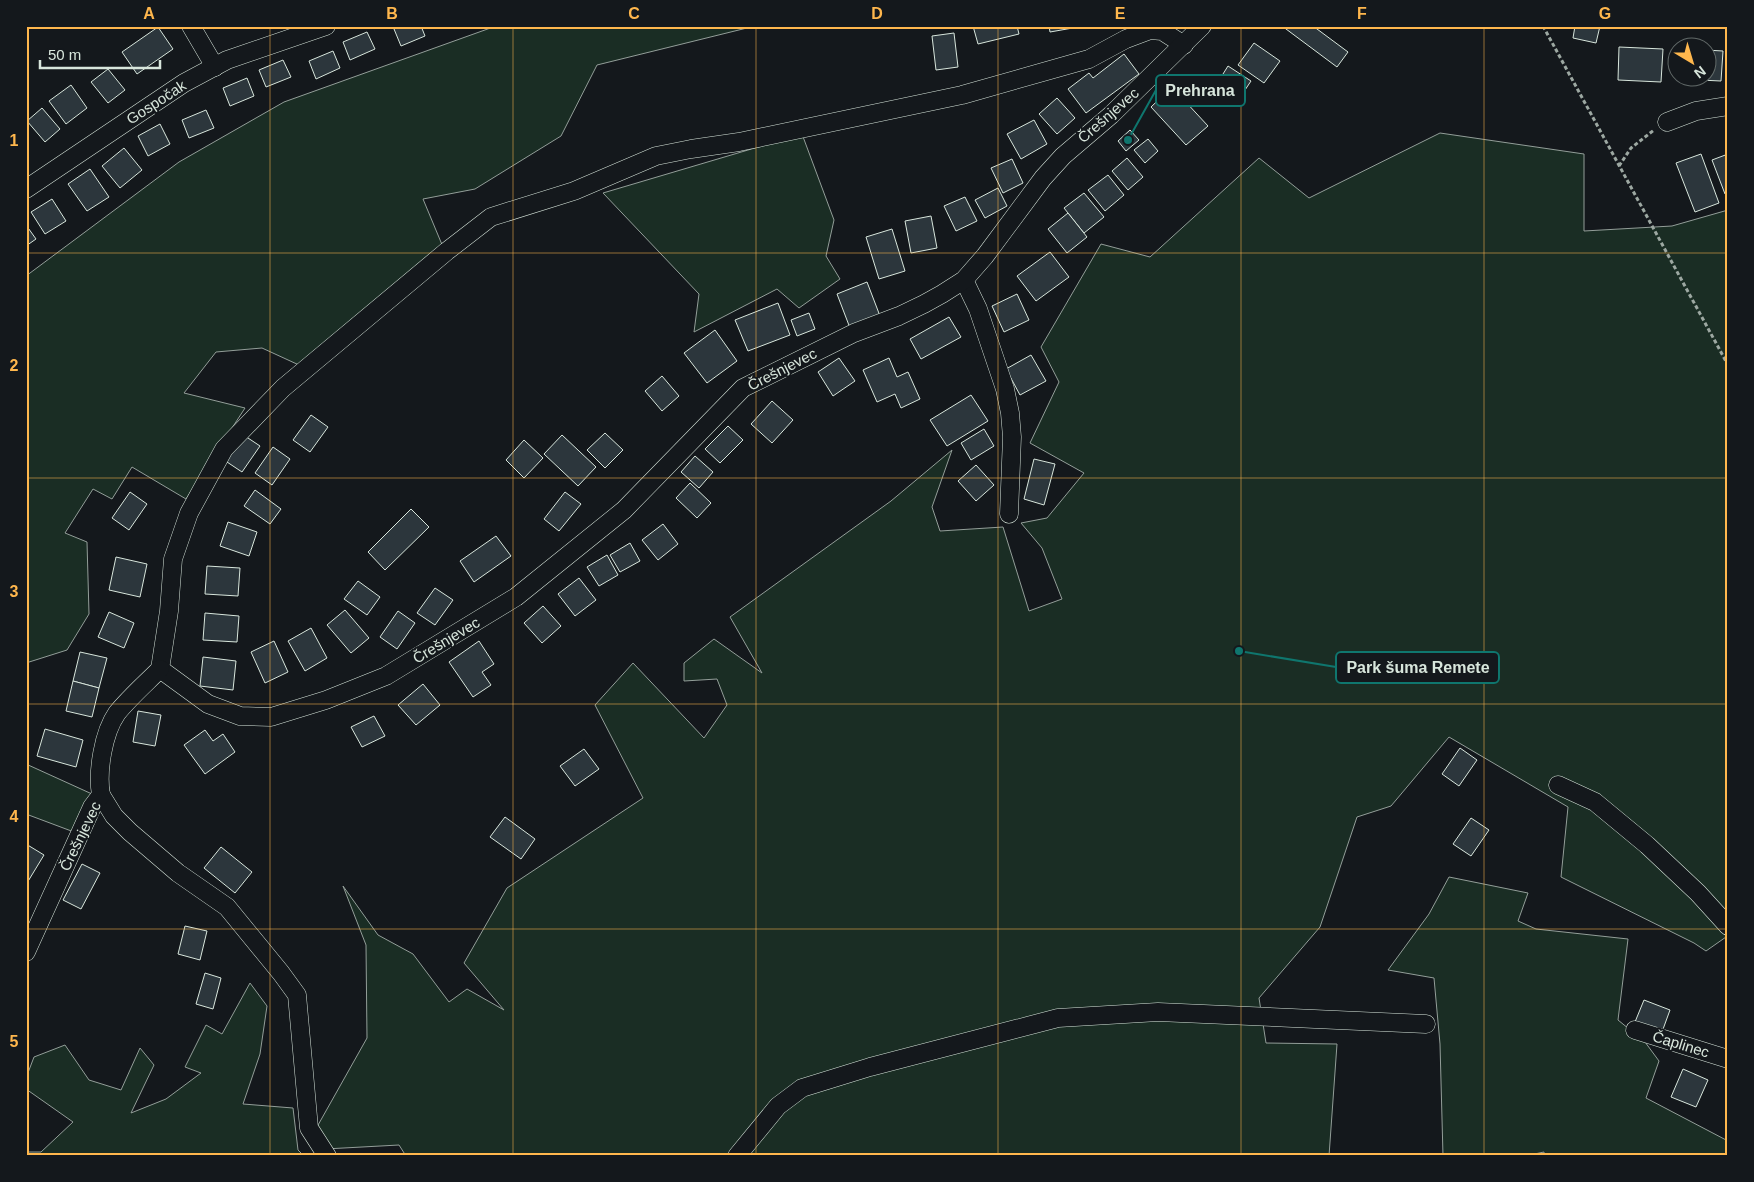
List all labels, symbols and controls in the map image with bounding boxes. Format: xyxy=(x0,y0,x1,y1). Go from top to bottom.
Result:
text: A xyxy=(143,5,155,22)
text: B xyxy=(386,5,398,22)
text: C xyxy=(628,5,640,22)
text: D xyxy=(871,5,883,22)
text: E xyxy=(1115,5,1126,22)
text: F xyxy=(1357,5,1367,22)
text: G xyxy=(1599,5,1611,22)
scale bar xyxy=(40,38,160,70)
north arrow xyxy=(1666,38,1716,88)
text: 50 m xyxy=(48,46,81,63)
text: N xyxy=(1691,63,1709,82)
callout: Prehrana xyxy=(1156,75,1245,106)
street label: Gospočak xyxy=(123,76,189,128)
text: Prehrana xyxy=(1165,82,1235,99)
street label: Črešnjevec xyxy=(1074,84,1142,146)
text: 1 xyxy=(10,132,19,149)
street label: Črešnjevec xyxy=(745,344,820,394)
text: 2 xyxy=(10,357,19,374)
text: 3 xyxy=(10,583,19,600)
street label: Črešnjevec xyxy=(409,613,483,667)
callout: Park šuma Remete xyxy=(1336,652,1499,683)
text: Park šuma Remete xyxy=(1346,659,1490,676)
street label: Črešnjevec xyxy=(56,798,104,873)
text: 4 xyxy=(10,808,19,825)
street label: Čaplinec xyxy=(1651,1027,1712,1061)
text: 5 xyxy=(10,1033,19,1050)

